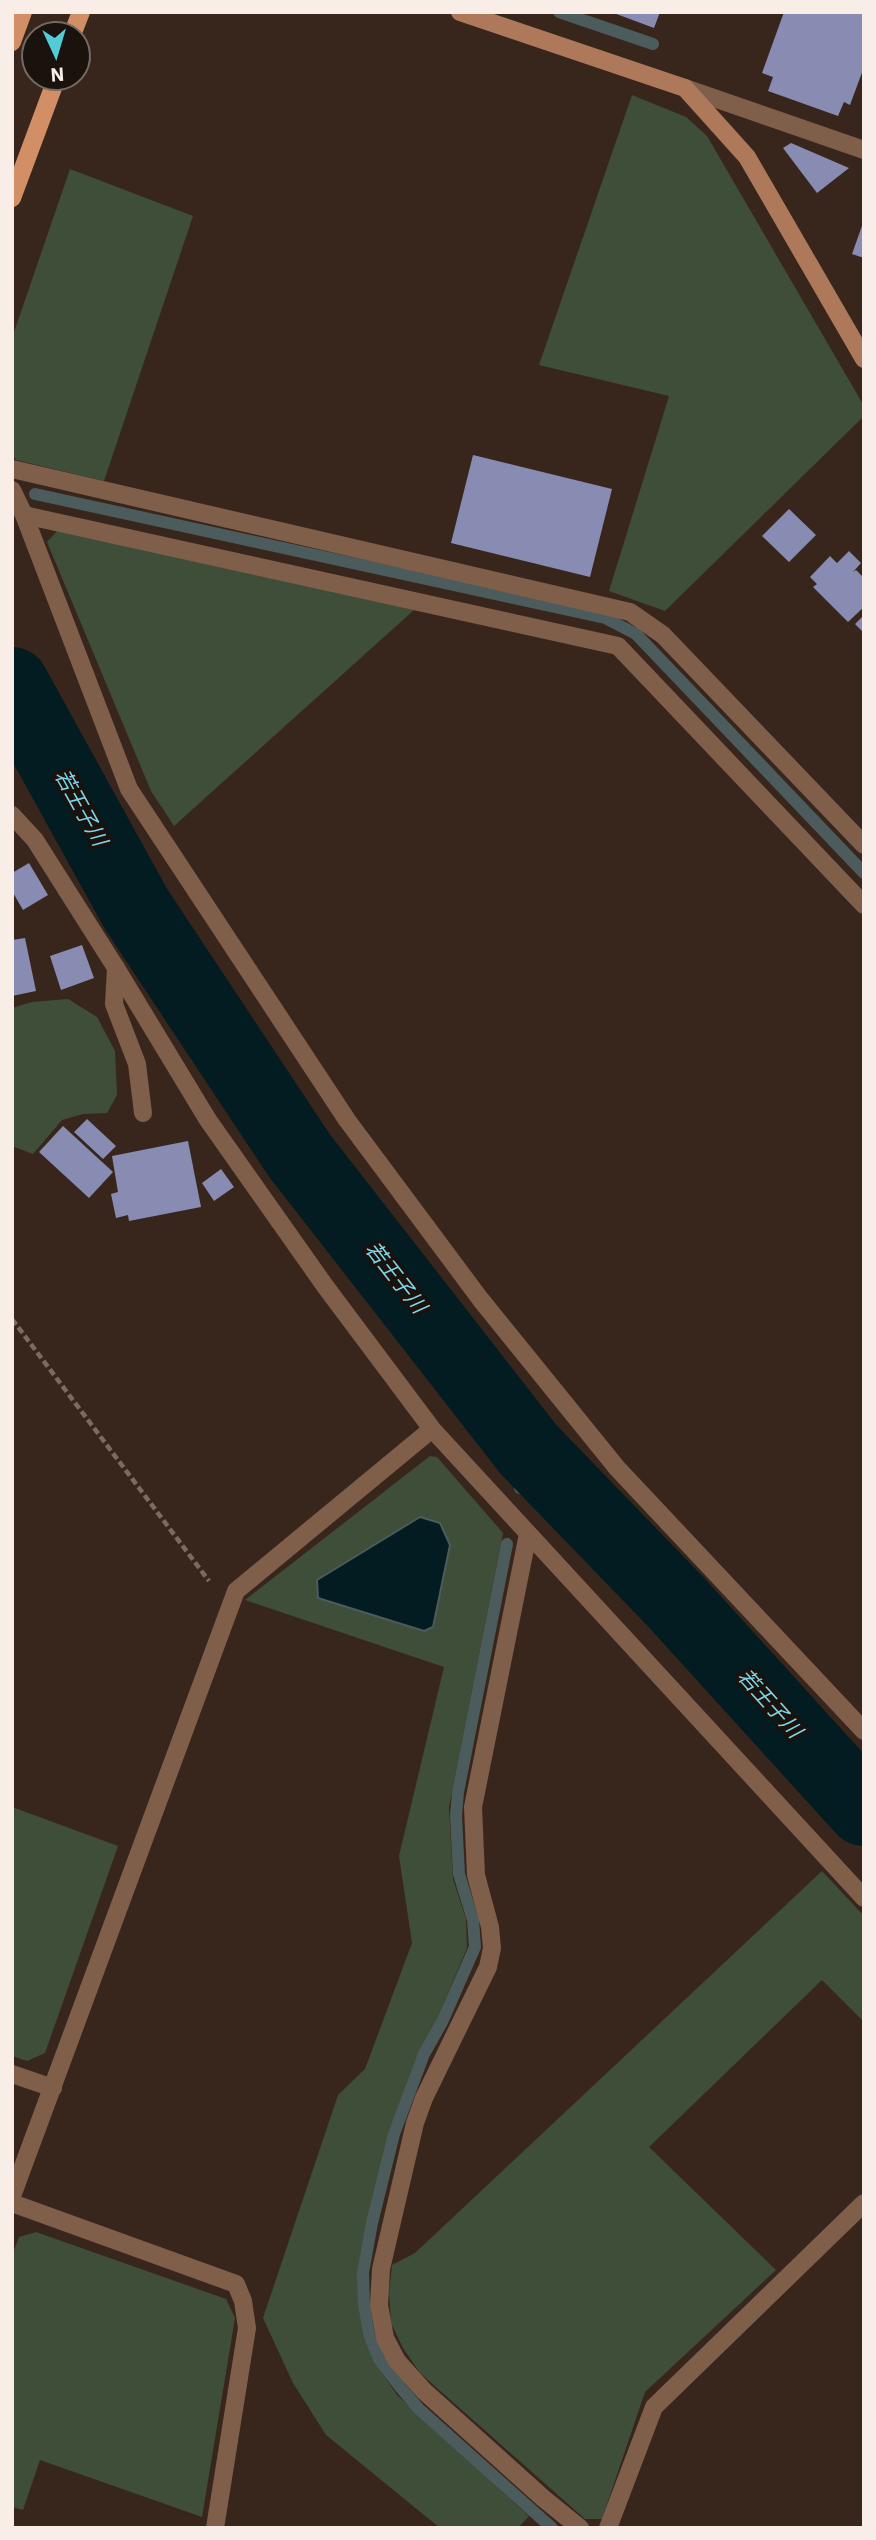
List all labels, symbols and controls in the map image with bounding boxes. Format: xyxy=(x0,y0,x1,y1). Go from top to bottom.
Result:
north arrow xyxy=(21,21,91,91)
text: N xyxy=(50,63,65,87)
water label: 若王子川 xyxy=(49,765,111,851)
water label: 若王子川 xyxy=(359,1237,431,1319)
water label: 若王子川 xyxy=(732,1664,806,1744)

